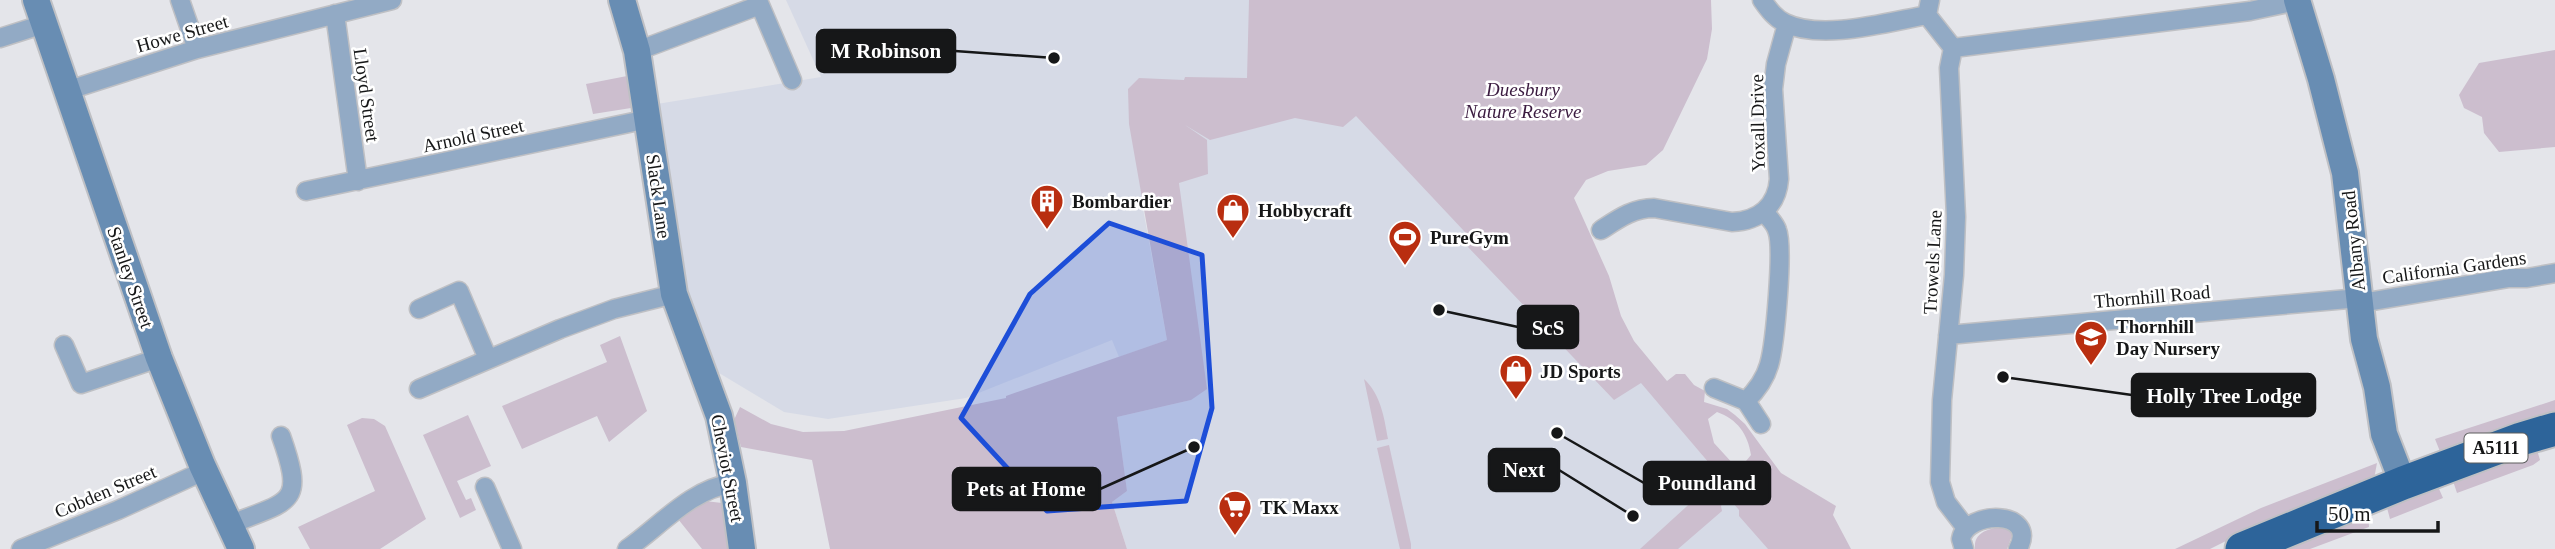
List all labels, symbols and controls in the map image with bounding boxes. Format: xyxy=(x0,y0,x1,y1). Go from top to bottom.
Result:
street label: Howe Street xyxy=(134,10,231,57)
callout: M Robinson xyxy=(817,30,955,72)
text: M Robinson xyxy=(831,39,941,63)
street label: Lloyd Street xyxy=(350,47,384,144)
street label: Yoxall Drive xyxy=(1746,74,1769,172)
park label: Duesbury Nature Reserve xyxy=(1464,79,1581,122)
street label: Arnold Street xyxy=(421,114,526,156)
street label: Slack Lane xyxy=(642,153,675,240)
building icon: Bombardier xyxy=(1028,182,1066,231)
street label: Albany Road xyxy=(2338,189,2369,292)
place label: Bombardier xyxy=(1072,191,1172,212)
shop icon: Hobbycraft xyxy=(1214,191,1252,240)
place label: Hobbycraft xyxy=(1258,200,1353,221)
street label: Trowels Lane xyxy=(1919,209,1946,315)
sports icon: PureGym xyxy=(1386,218,1424,267)
street label: Stanley Street xyxy=(103,224,158,331)
place label: PureGym xyxy=(1430,227,1509,248)
street label: California Gardens xyxy=(2381,247,2527,288)
street label: Thornhill Road xyxy=(2093,281,2212,312)
callout: ScS xyxy=(1518,306,1578,348)
text: ScS xyxy=(1532,316,1564,340)
place label: Thornhill Day Nursery xyxy=(2116,316,2220,359)
school or university icon: Thornhill Day Nursery xyxy=(2072,318,2110,367)
shop icon: JD Sports xyxy=(1497,352,1535,401)
place label: JD Sports xyxy=(1540,361,1621,382)
callout: Holly Tree Lodge xyxy=(2132,374,2315,416)
text: Holly Tree Lodge xyxy=(2146,384,2302,408)
street label: Cheviot Street xyxy=(707,412,748,524)
road number: A5111 xyxy=(2464,434,2528,462)
callout: Next xyxy=(1489,449,1559,491)
text: Next xyxy=(1503,458,1545,482)
street label: Cobden Street xyxy=(51,460,160,522)
callout: Poundland xyxy=(1644,462,1770,504)
callout: Pets at Home xyxy=(953,468,1100,510)
text: Poundland xyxy=(1658,471,1756,495)
text: Pets at Home xyxy=(967,477,1085,501)
supermarket icon: TK Maxx xyxy=(1216,488,1254,537)
scale bar xyxy=(2317,490,2438,534)
place label: TK Maxx xyxy=(1260,497,1339,518)
text: 50 m xyxy=(2328,502,2371,526)

